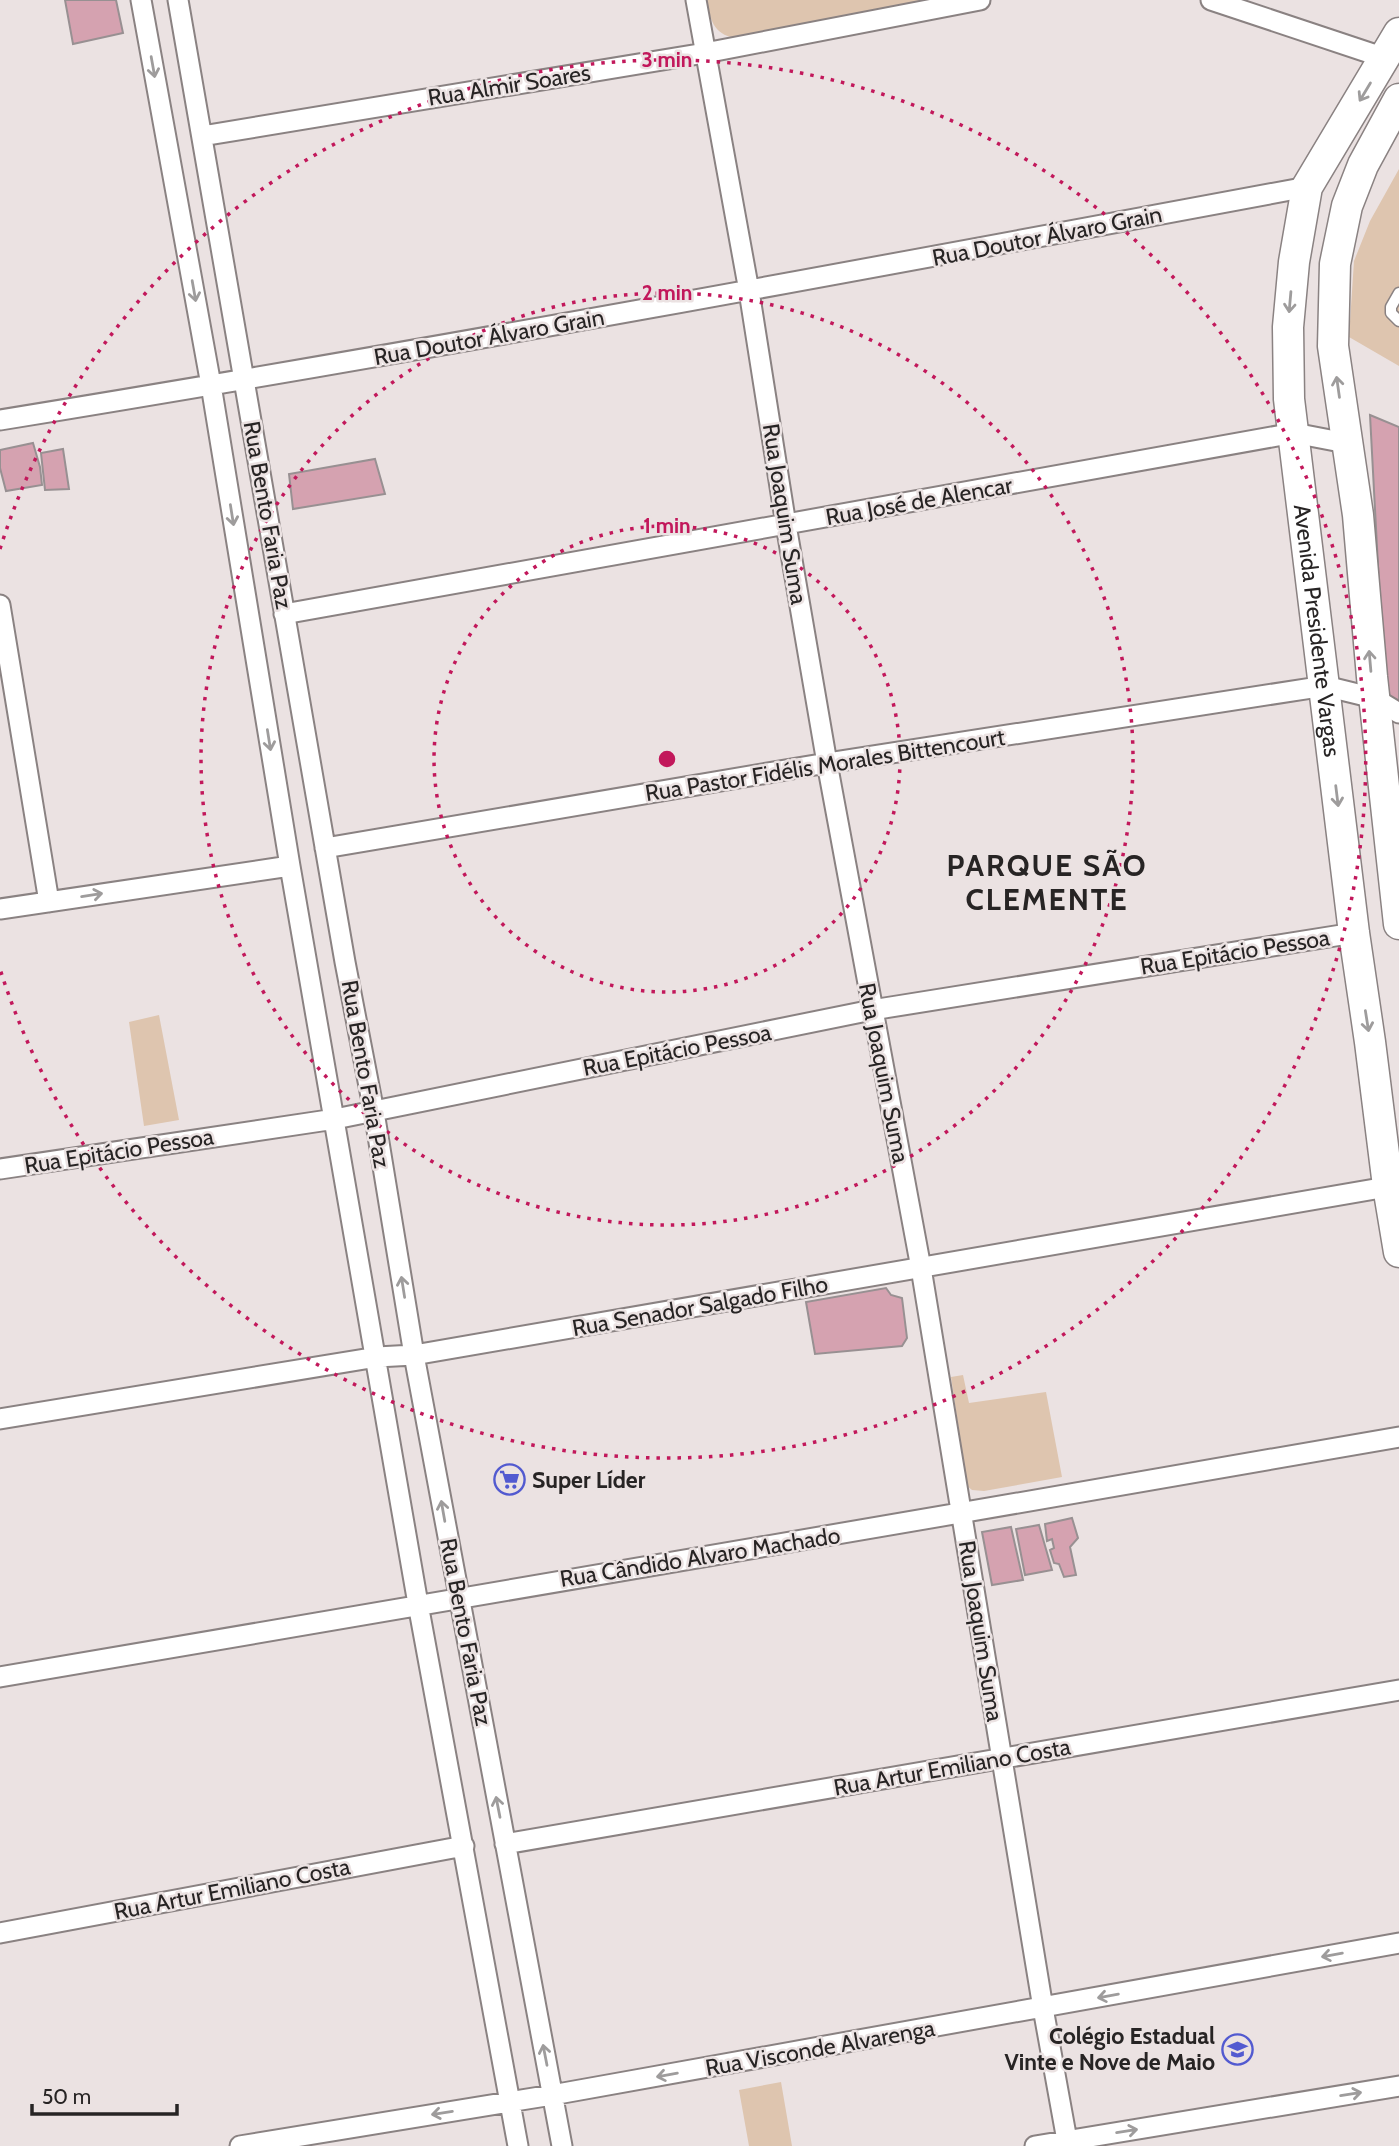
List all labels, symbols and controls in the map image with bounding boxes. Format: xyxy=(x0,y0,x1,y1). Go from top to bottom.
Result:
text: 3 min xyxy=(642,47,692,72)
one-way arrow xyxy=(147,55,160,78)
street label: Rua Almir Soares xyxy=(426,58,592,112)
one-way arrow xyxy=(1357,81,1371,101)
street label: Rua Doutor Álvaro Grain xyxy=(930,199,1164,272)
one-way arrow xyxy=(188,279,201,302)
text: 2 min xyxy=(642,280,692,305)
one-way arrow xyxy=(1283,290,1296,313)
street label: Rua Doutor Álvaro Grain xyxy=(371,302,606,371)
one-way arrow xyxy=(1332,376,1345,399)
street label: Rua Bento Faria Paz xyxy=(238,419,298,611)
street label: Rua Joaquim Suma xyxy=(757,422,813,606)
street label: Rua José de Alencar xyxy=(824,471,1015,531)
one-way arrow xyxy=(226,503,239,526)
street label: Avenida Presidente Vargas xyxy=(1288,503,1346,758)
text: 1 min xyxy=(643,513,691,538)
one-way arrow xyxy=(1363,651,1376,673)
street label: Rua Pastor Fidélis Morales Bittencourt xyxy=(643,723,1007,807)
one-way arrow xyxy=(263,728,276,751)
centre of rings xyxy=(655,747,679,771)
one-way arrow xyxy=(1331,784,1344,807)
district label: PARQUE SÃO CLEMENTE xyxy=(947,847,1148,918)
one-way arrow xyxy=(80,888,103,901)
street label: Rua Epitácio Pessoa xyxy=(1138,923,1332,981)
street label: Rua Bento Faria Paz xyxy=(336,978,396,1170)
street label: Rua Joaquim Suma xyxy=(853,981,915,1165)
one-way arrow xyxy=(1361,1009,1374,1032)
street label: Rua Epitácio Pessoa xyxy=(580,1018,774,1082)
street label: Rua Epitácio Pessoa xyxy=(22,1122,216,1180)
street label: Rua Senador Salgado Filho xyxy=(570,1270,830,1342)
one-way arrow xyxy=(396,1276,409,1299)
supermarket icon: Super Líder xyxy=(492,1463,526,1497)
place label: Super Líder xyxy=(532,1466,646,1494)
one-way arrow xyxy=(436,1500,449,1523)
street label: Rua Cândido Alvaro Machado xyxy=(558,1521,842,1593)
street label: Rua Bento Faria Paz xyxy=(434,1536,498,1728)
street label: Rua Joaquim Suma xyxy=(953,1539,1009,1723)
street label: Rua Artur Emiliano Costa xyxy=(831,1732,1073,1802)
one-way arrow xyxy=(491,1796,505,1819)
street label: Rua Artur Emiliano Costa xyxy=(112,1852,352,1926)
one-way arrow xyxy=(1321,1949,1344,1962)
one-way arrow xyxy=(1097,1990,1120,2003)
street label: Rua Visconde Alvarenga xyxy=(703,2014,937,2082)
place label: Colégio Estadual Vinte e Nove de Maio xyxy=(1005,2022,1215,2076)
school or university icon: Colégio Estadual Vinte e Nove de Maio xyxy=(1221,2032,1255,2066)
one-way arrow xyxy=(538,2044,551,2067)
one-way arrow xyxy=(656,2069,679,2082)
scale bar xyxy=(32,2072,177,2116)
text: 50 m xyxy=(42,2084,91,2109)
one-way arrow xyxy=(1339,2087,1362,2100)
one-way arrow xyxy=(431,2107,454,2120)
one-way arrow xyxy=(1115,2124,1137,2137)

